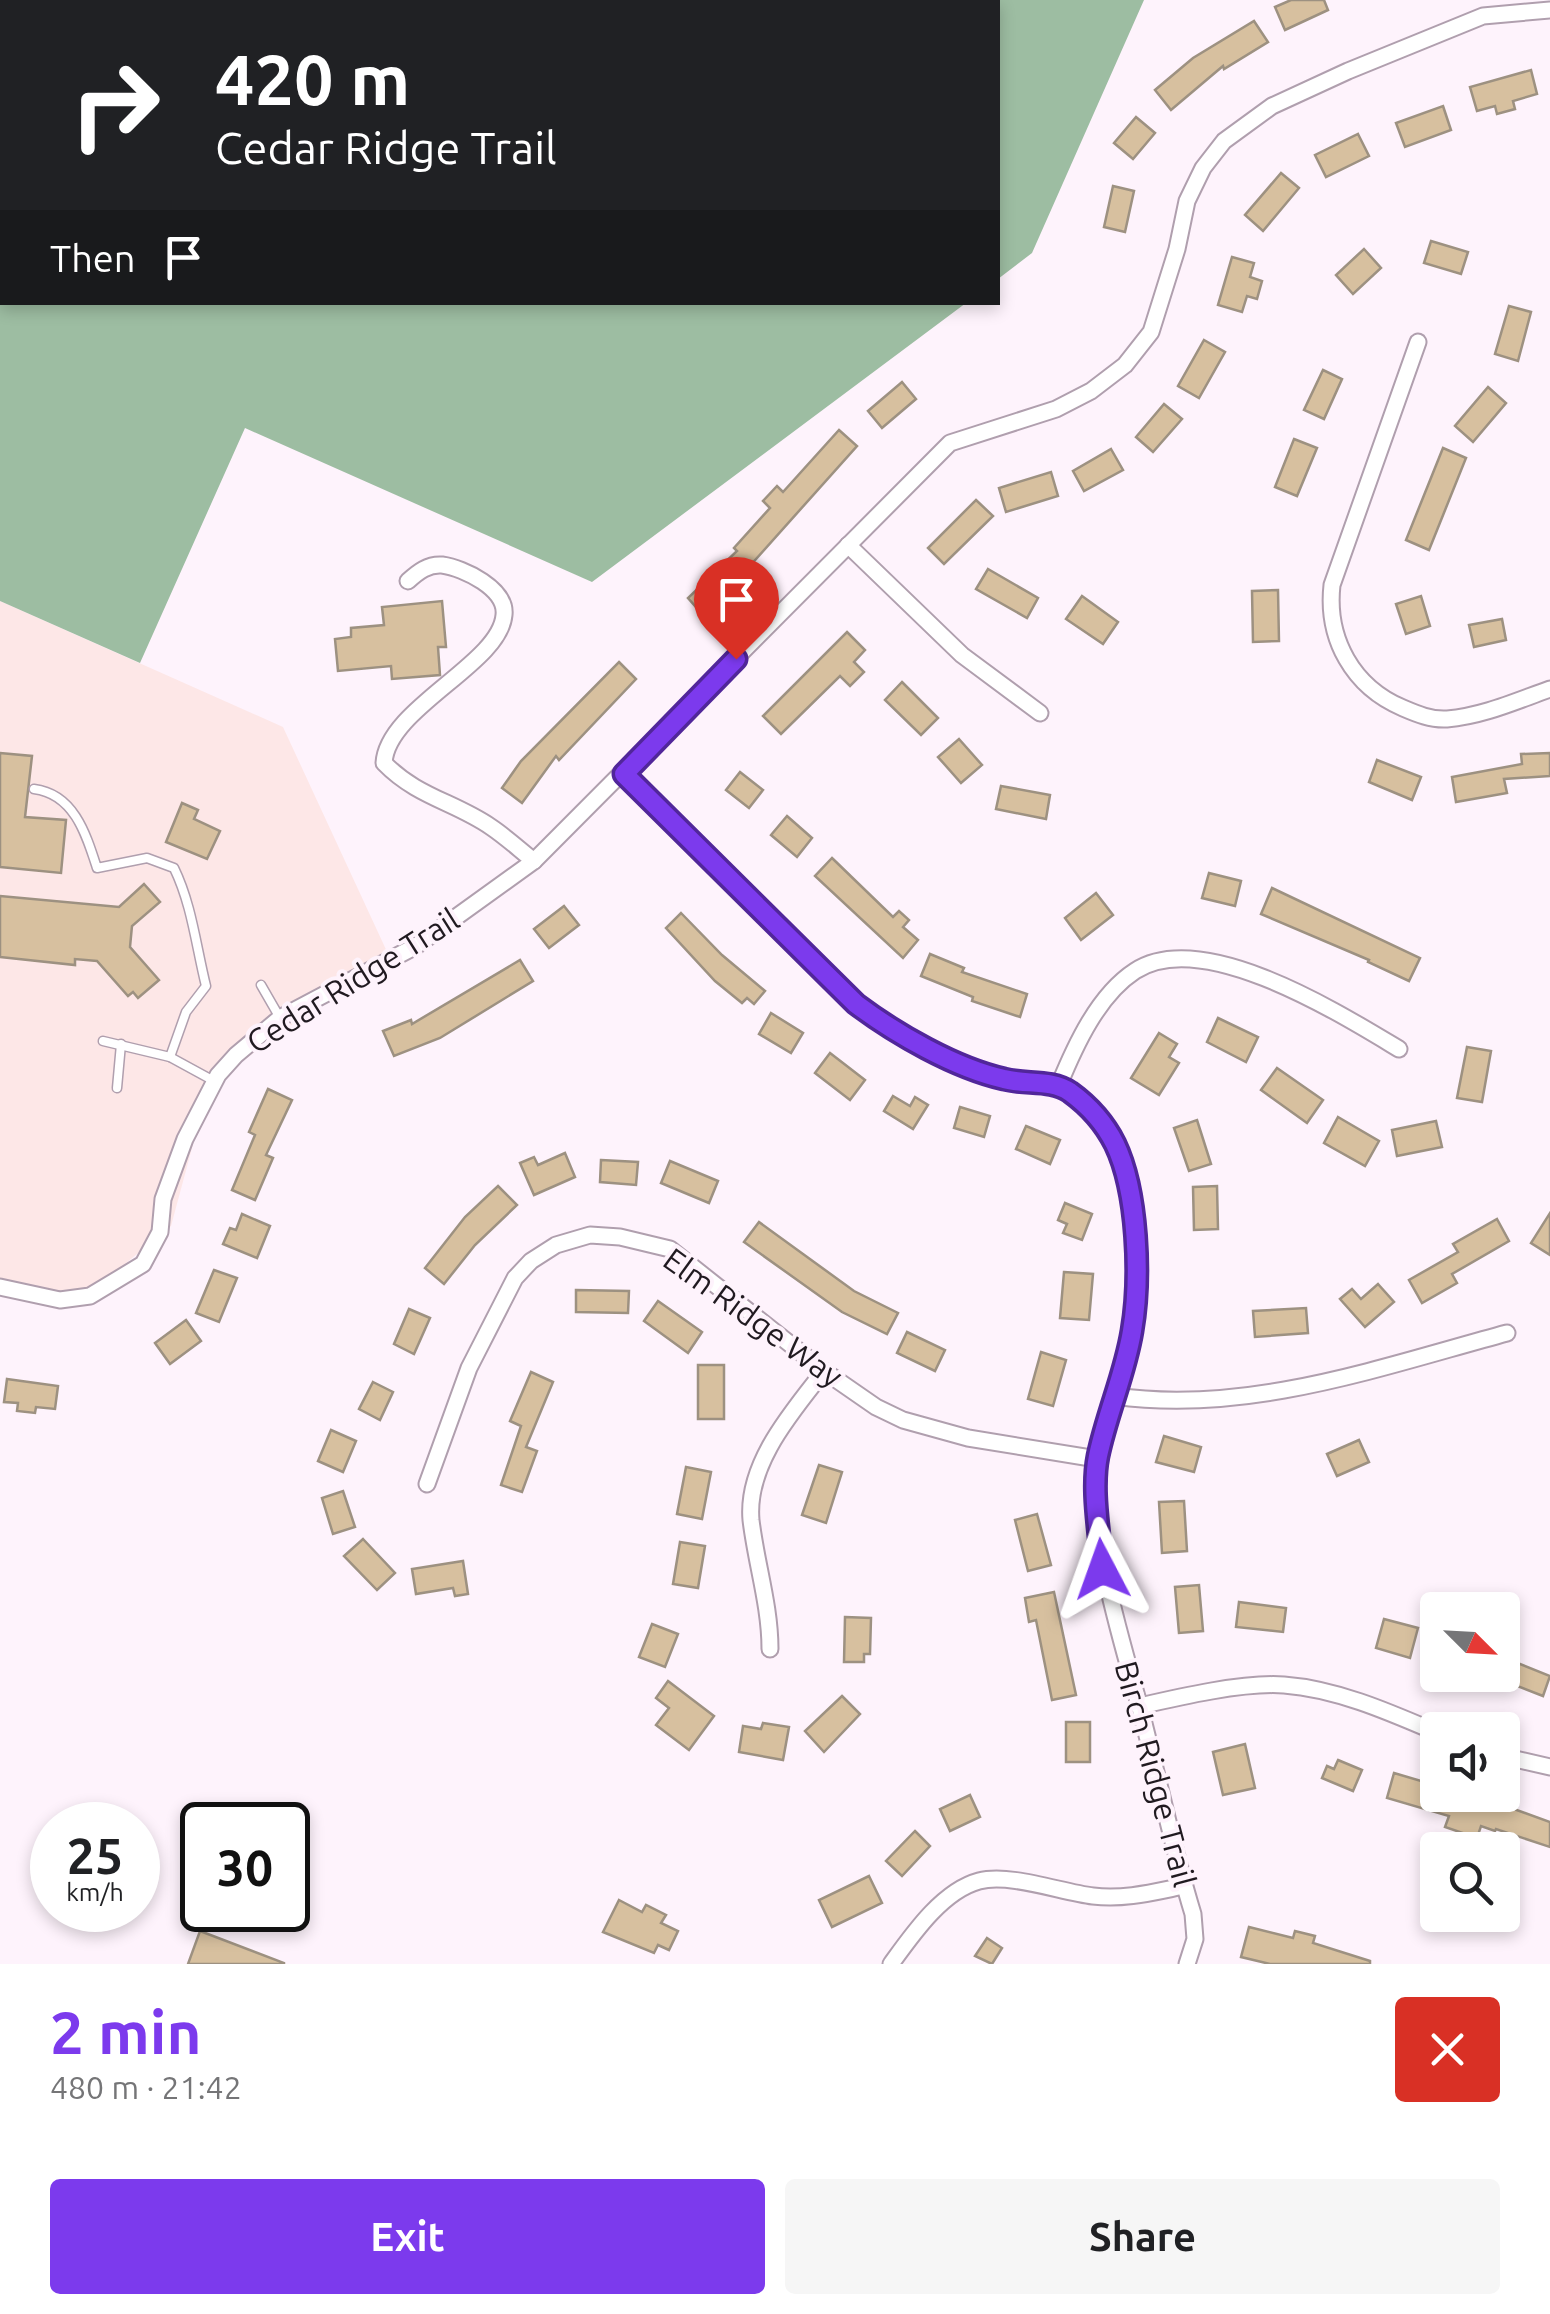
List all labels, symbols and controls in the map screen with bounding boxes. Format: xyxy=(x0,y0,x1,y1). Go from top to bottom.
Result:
icon: right xyxy=(50,40,180,170)
text: 420 m xyxy=(215,40,410,118)
text: Cedar Ridge Trail xyxy=(215,122,557,173)
icon: arrive xyxy=(156,230,211,285)
text: Then xyxy=(50,237,136,279)
pin xyxy=(694,557,779,660)
icon: arrive xyxy=(709,572,764,627)
street label: Cedar Ridge Trail xyxy=(240,900,465,1060)
street label: Elm Ridge Way xyxy=(657,1240,850,1394)
position arrow xyxy=(1050,1517,1154,1621)
north arrow xyxy=(1420,1592,1520,1692)
map controls xyxy=(1420,1592,1520,1932)
street label: Birch Ridge Trail xyxy=(1109,1657,1203,1890)
button: sound xyxy=(1420,1712,1520,1812)
speed limit sign: 30 xyxy=(180,1802,310,1932)
text: 25 xyxy=(67,1827,123,1883)
button: search xyxy=(1420,1832,1520,1932)
text: km/h xyxy=(66,1878,124,1906)
button: close xyxy=(1395,1997,1500,2102)
text: 2 min xyxy=(50,1998,202,2065)
text: 480 m · 21:42 xyxy=(50,2069,242,2105)
button: Exit xyxy=(50,2179,765,2294)
button: Share xyxy=(785,2179,1500,2294)

